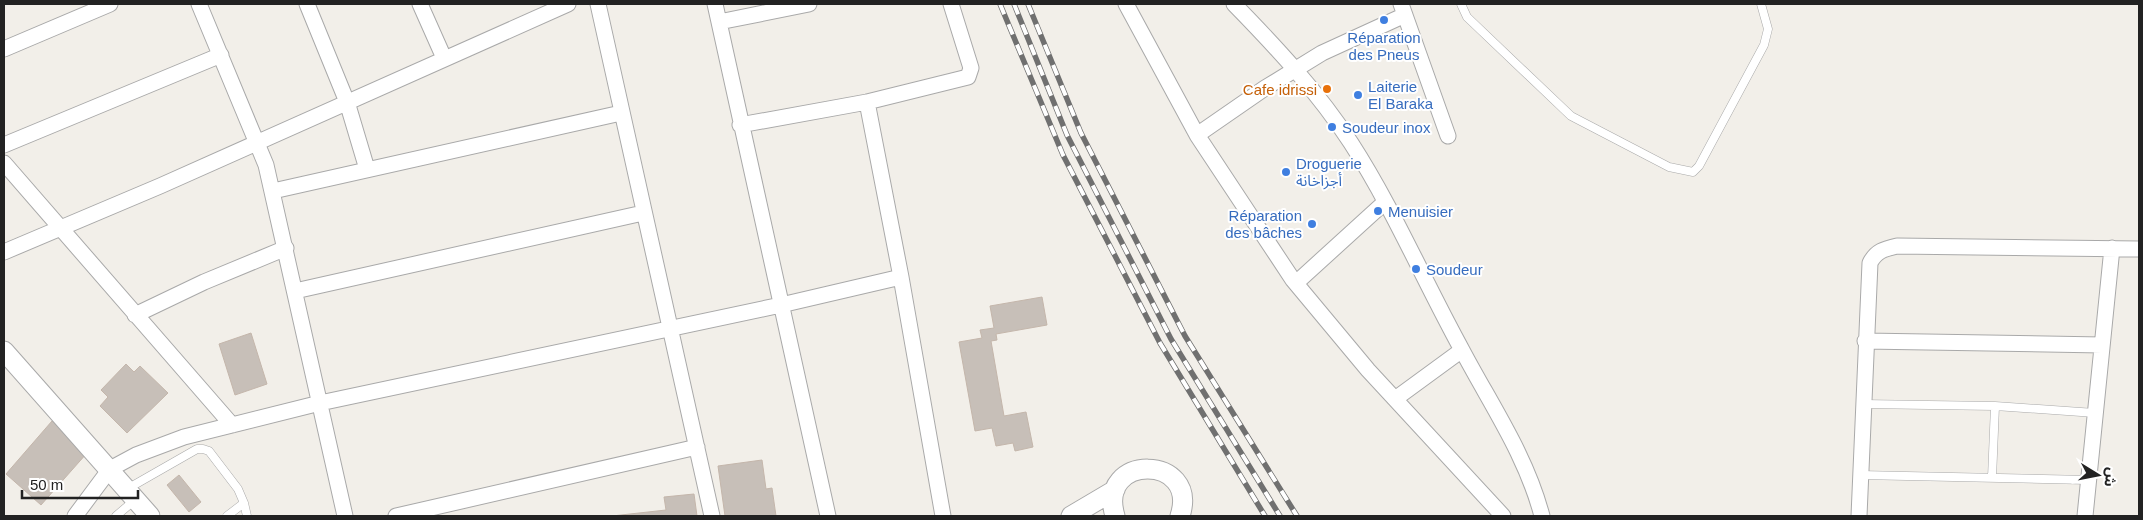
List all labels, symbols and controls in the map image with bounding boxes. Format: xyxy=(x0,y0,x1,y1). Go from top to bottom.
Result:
marker: Réparation des Pneus xyxy=(1378,14,1390,26)
place label: Réparation des Pneus xyxy=(1347,29,1421,63)
place label: Laiterie El Baraka xyxy=(1368,78,1434,112)
place label: Cafe idrissi xyxy=(1243,81,1317,98)
marker: Cafe idrissi xyxy=(1321,83,1333,95)
marker: Laiterie El Baraka xyxy=(1352,89,1364,101)
place label: Soudeur inox xyxy=(1342,119,1431,136)
marker: Soudeur inox xyxy=(1326,121,1338,133)
place label: Droguerie أجزاخانة xyxy=(1296,155,1362,190)
marker: Droguerie أجزاخانة xyxy=(1280,166,1292,178)
place label: Menuisier xyxy=(1388,203,1453,220)
marker: Menuisier xyxy=(1372,205,1384,217)
place label: Réparation des bâches xyxy=(1225,207,1302,241)
marker: Réparation des bâches xyxy=(1306,218,1318,230)
place label: Soudeur xyxy=(1426,261,1483,278)
marker: Soudeur xyxy=(1410,263,1422,275)
north arrow xyxy=(2073,450,2123,500)
text: ش xyxy=(2101,466,2120,488)
scale bar xyxy=(22,468,139,500)
text: 50 m xyxy=(30,476,63,493)

